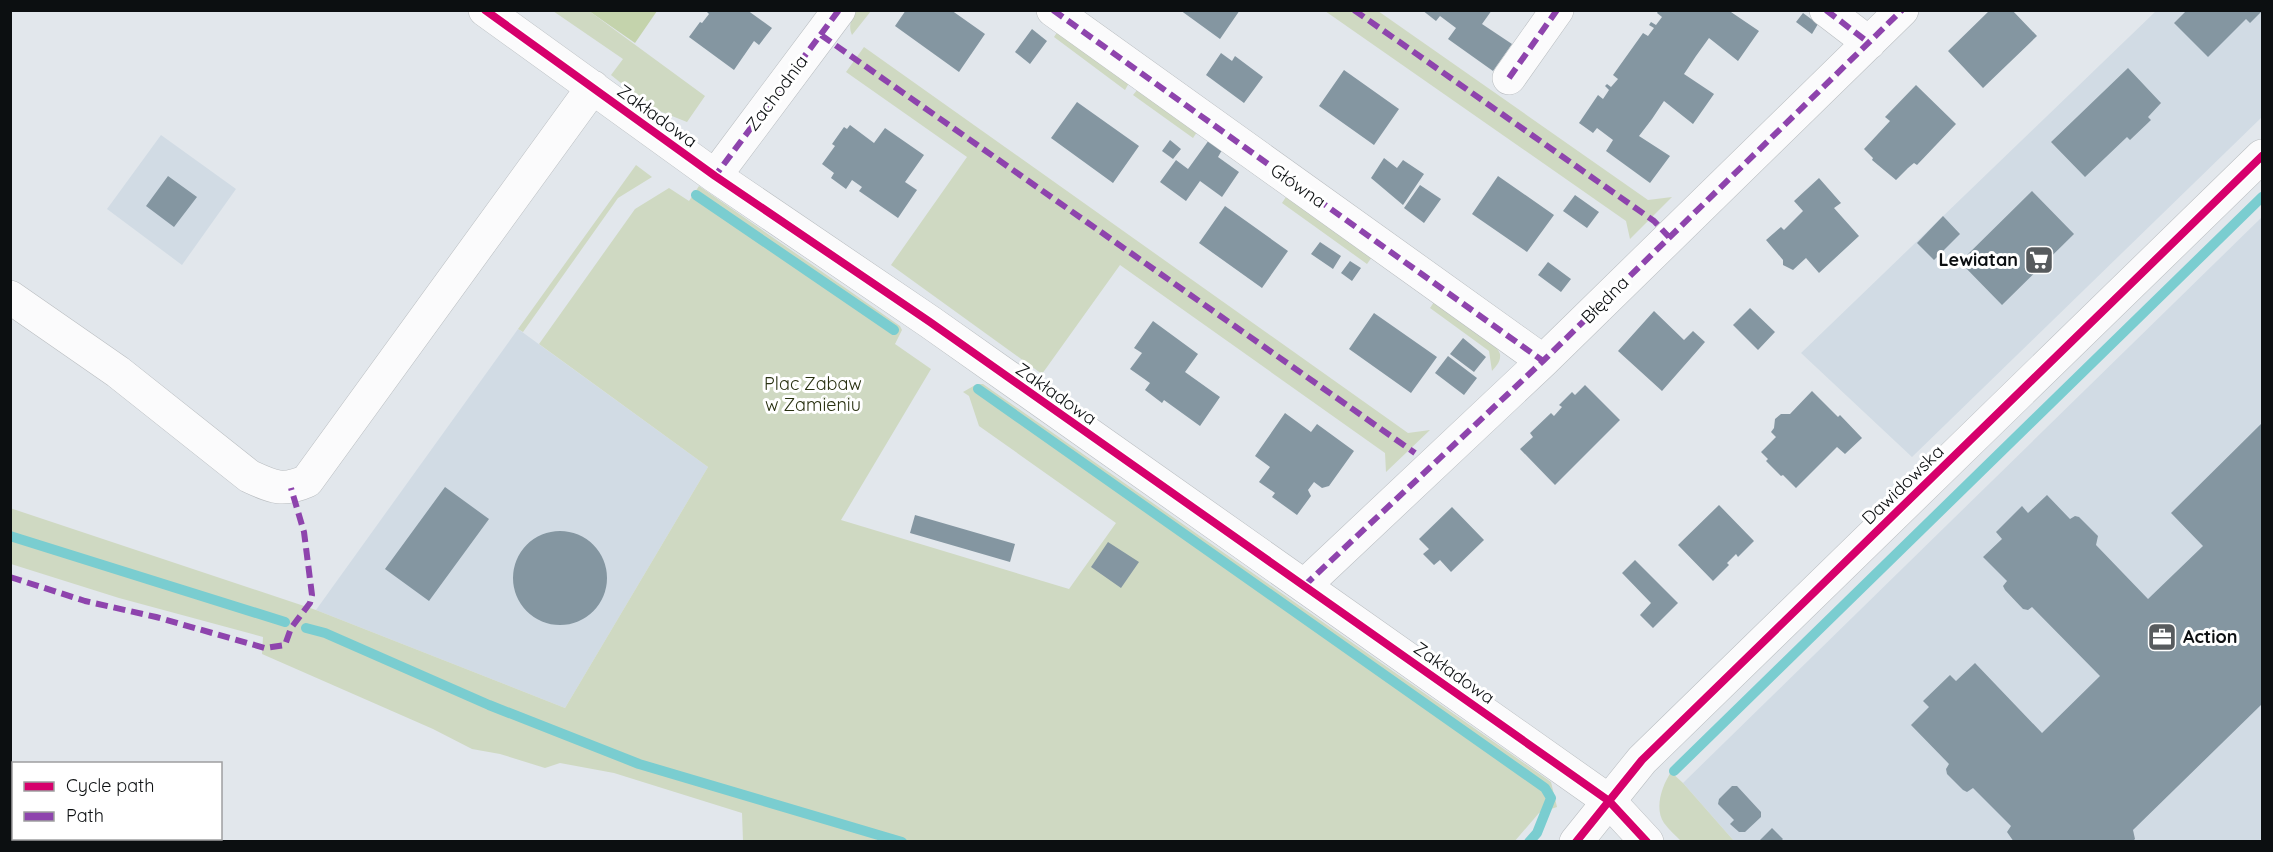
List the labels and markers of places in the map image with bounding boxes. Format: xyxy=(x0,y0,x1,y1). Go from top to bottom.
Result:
supermarket icon: Lewiatan xyxy=(2023,244,2055,276)
place label: Lewiatan xyxy=(1938,248,2018,271)
office icon: Action xyxy=(2146,621,2178,653)
place label: Action xyxy=(2183,625,2237,648)

